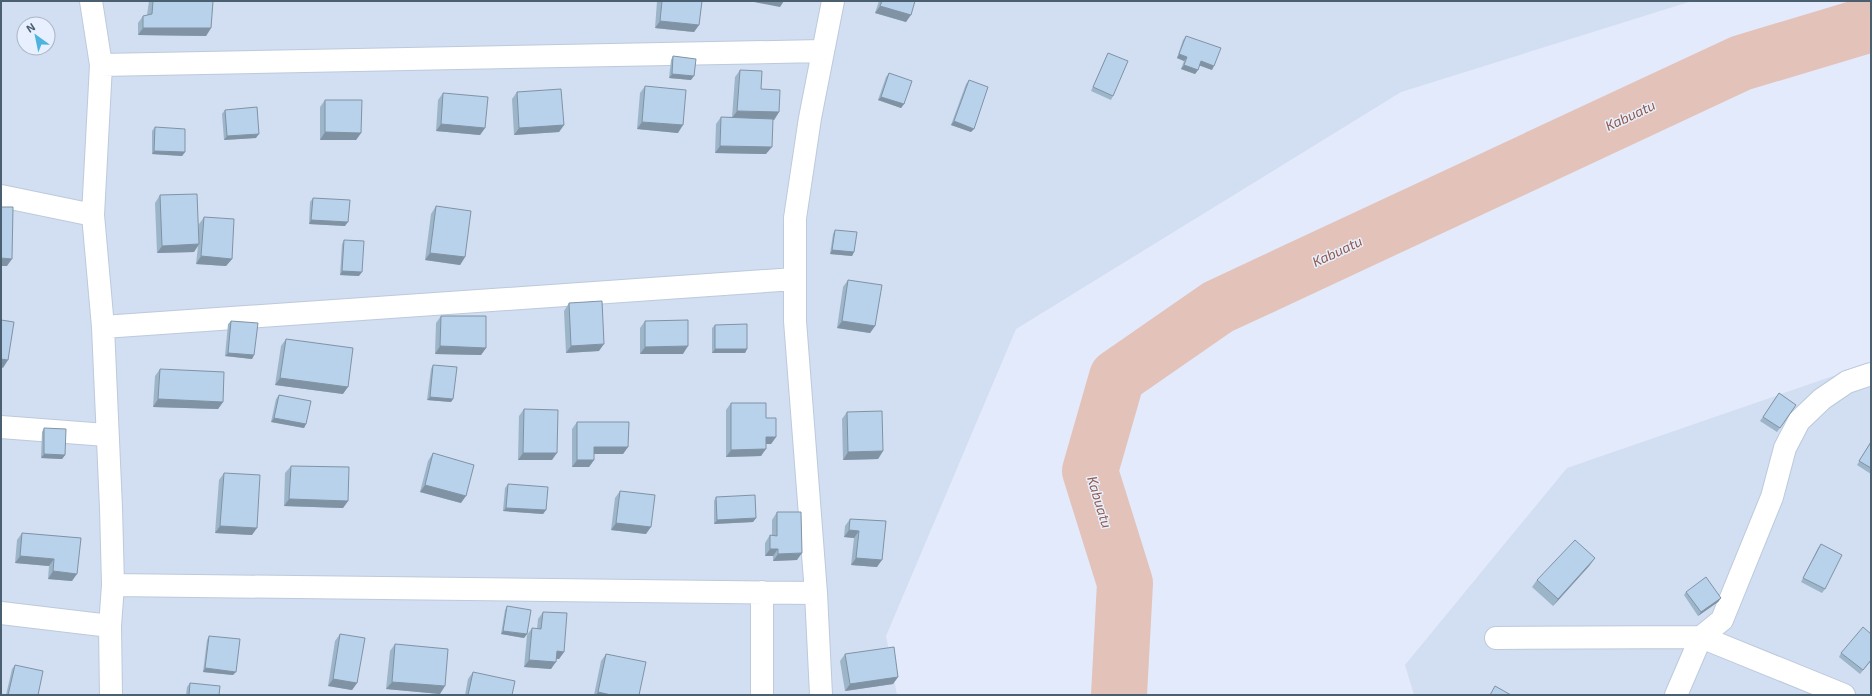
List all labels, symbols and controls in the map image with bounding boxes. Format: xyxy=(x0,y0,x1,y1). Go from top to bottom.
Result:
north arrow xyxy=(16,16,56,56)
text: N xyxy=(23,20,37,35)
water label: Kabuatu xyxy=(1602,96,1658,134)
water label: Kabuatu xyxy=(1309,232,1365,270)
water label: Kabuatu xyxy=(1084,474,1116,530)

